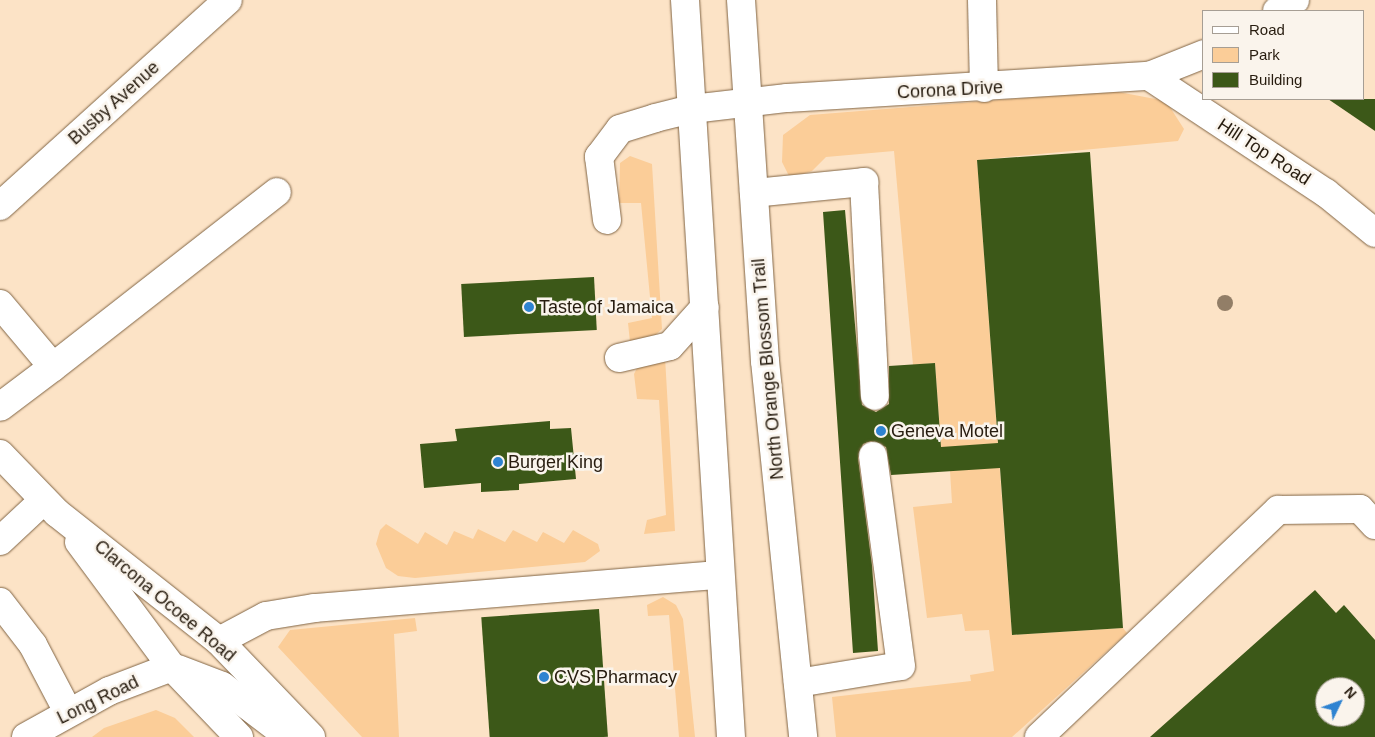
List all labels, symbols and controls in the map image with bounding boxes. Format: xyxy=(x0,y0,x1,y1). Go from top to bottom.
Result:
legend xyxy=(1202,10,1365,100)
text: Road xyxy=(1249,21,1285,38)
text: Park xyxy=(1249,46,1280,63)
street label: Busby Avenue xyxy=(64,56,164,150)
text: Building xyxy=(1249,71,1302,88)
street label: Corona Drive xyxy=(896,76,1004,104)
street label: Hill Top Road xyxy=(1213,114,1315,190)
street label: North Orange Blossom Trail xyxy=(748,257,788,481)
place label: Taste of Jamaica xyxy=(539,296,674,318)
marker: Taste of Jamaica xyxy=(523,301,535,313)
place label: Geneva Motel xyxy=(891,420,1003,442)
marker: Geneva Motel xyxy=(875,425,887,437)
place label: Burger King xyxy=(508,451,603,473)
marker: Burger King xyxy=(492,456,504,468)
street label: Clarcona Ocoee Road xyxy=(90,535,240,667)
place label: CVS Pharmacy xyxy=(554,666,677,688)
street label: Long Road xyxy=(54,671,142,729)
marker: CVS Pharmacy xyxy=(538,671,550,683)
north arrow xyxy=(1315,677,1365,727)
text: N xyxy=(1341,684,1360,702)

